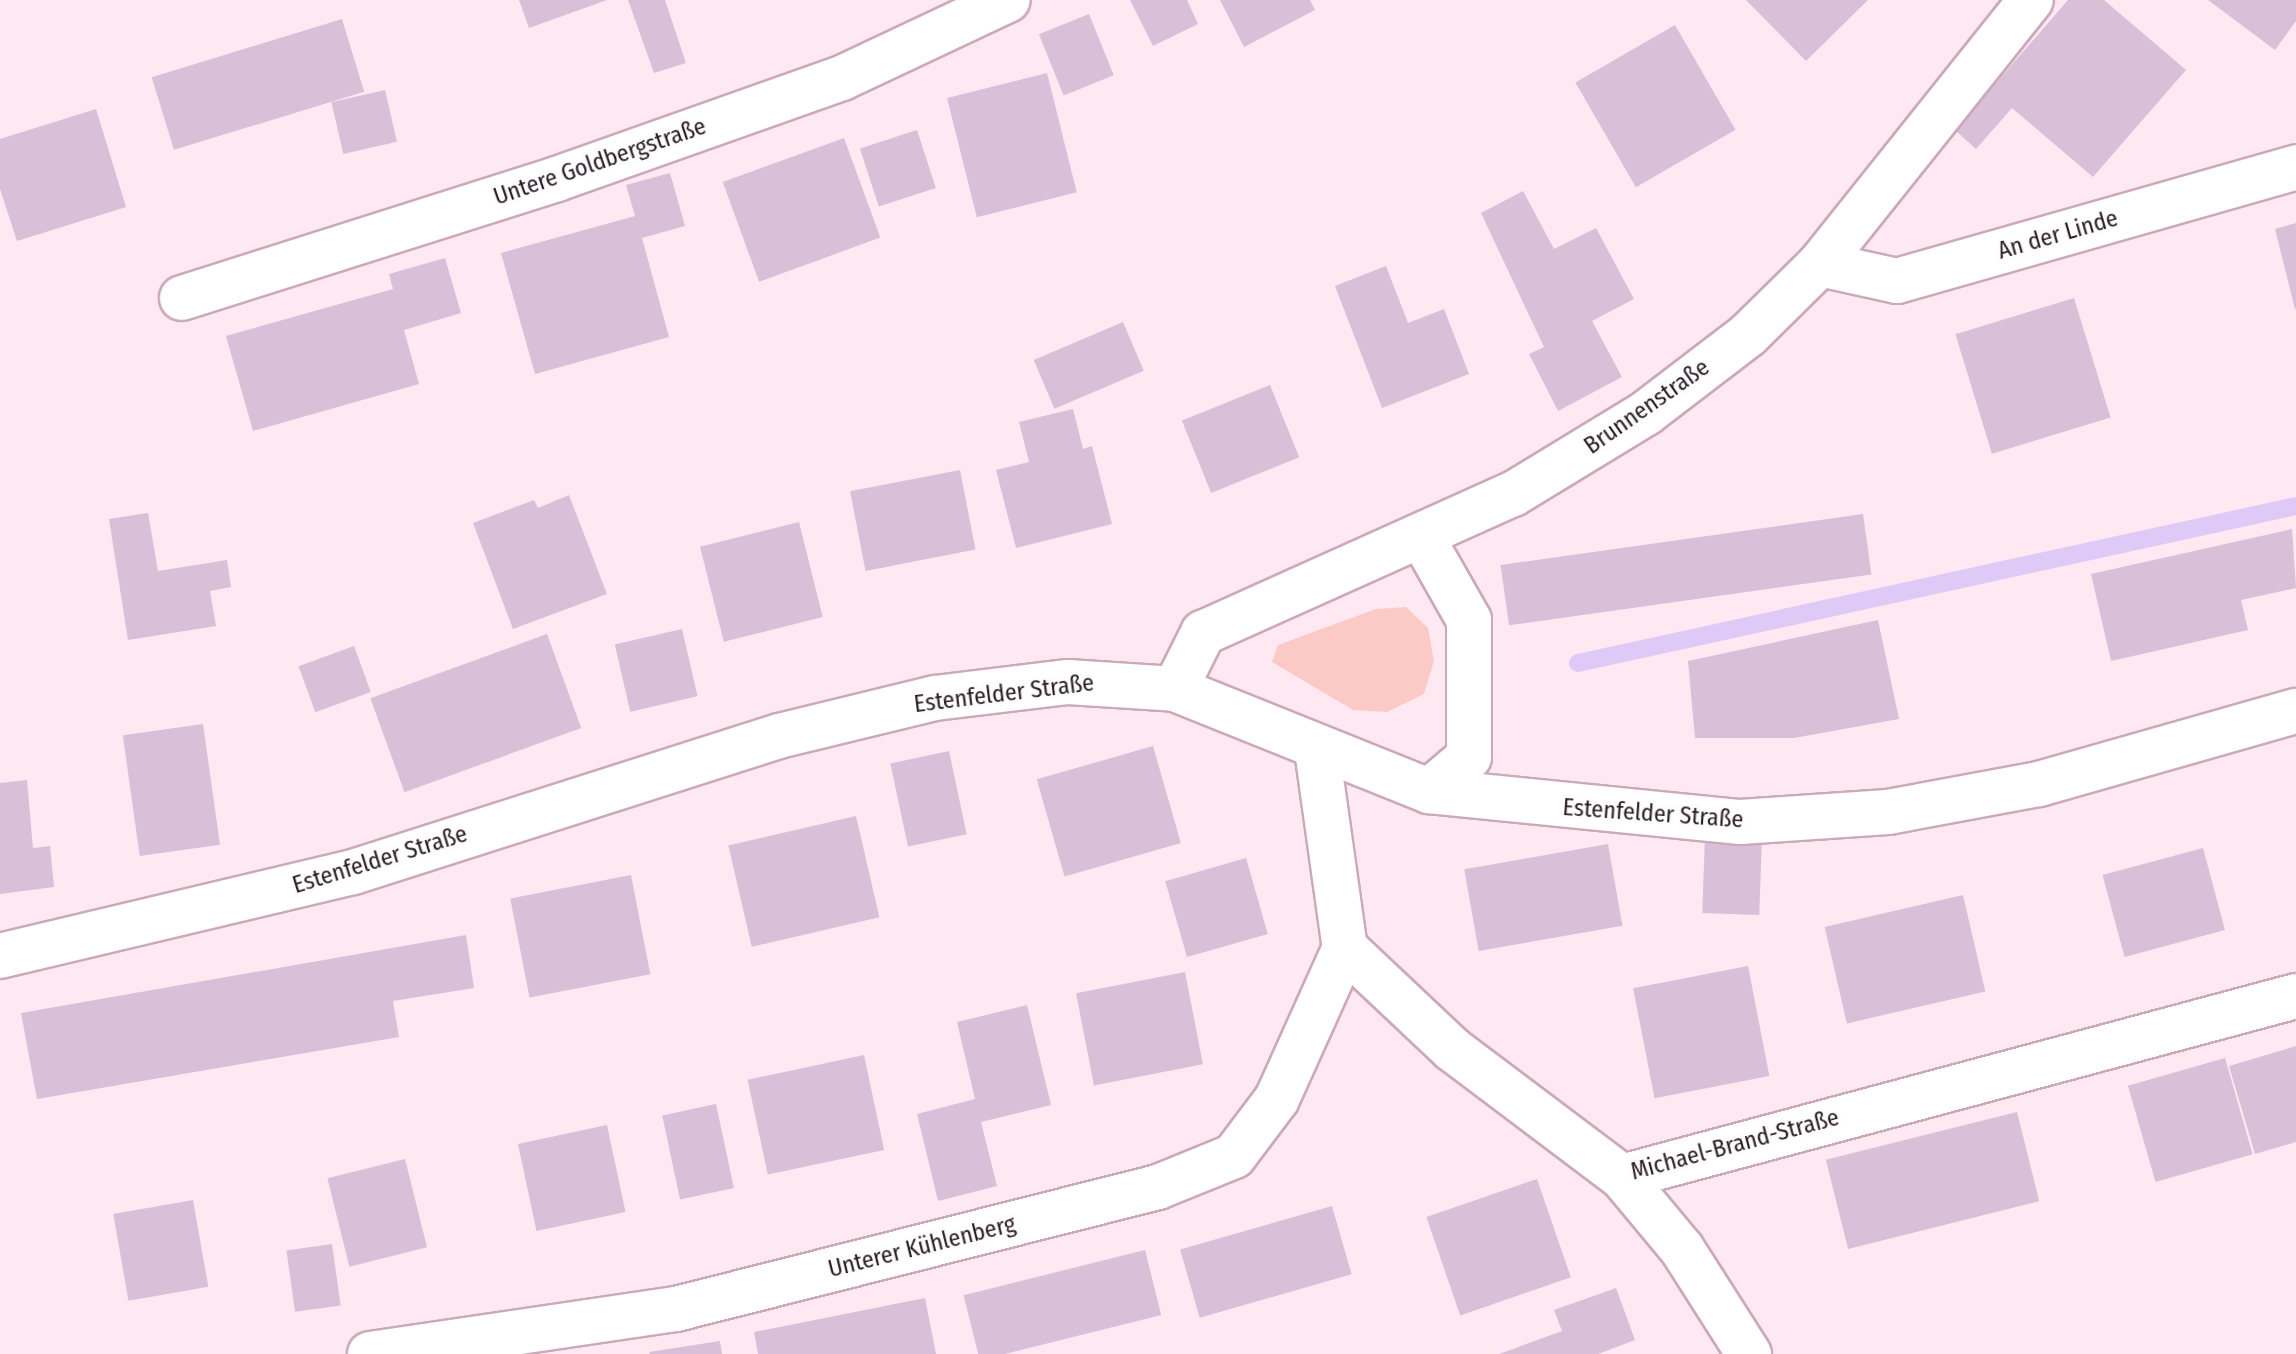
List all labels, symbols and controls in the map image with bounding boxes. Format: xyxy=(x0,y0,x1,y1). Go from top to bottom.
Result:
street label: Untere Goldbergstraße xyxy=(490,112,710,212)
street label: An der Linde xyxy=(1995,204,2121,266)
street label: Brunnenstraße xyxy=(1579,353,1715,461)
street label: Estenfelder Straße xyxy=(912,669,1096,719)
street label: Estenfelder Straße xyxy=(1562,793,1744,835)
street label: Estenfelder Straße xyxy=(289,820,471,900)
street label: Michael-Brand-Straße xyxy=(1628,1103,1842,1187)
street label: Unterer Kühlenberg xyxy=(825,1210,1019,1284)

